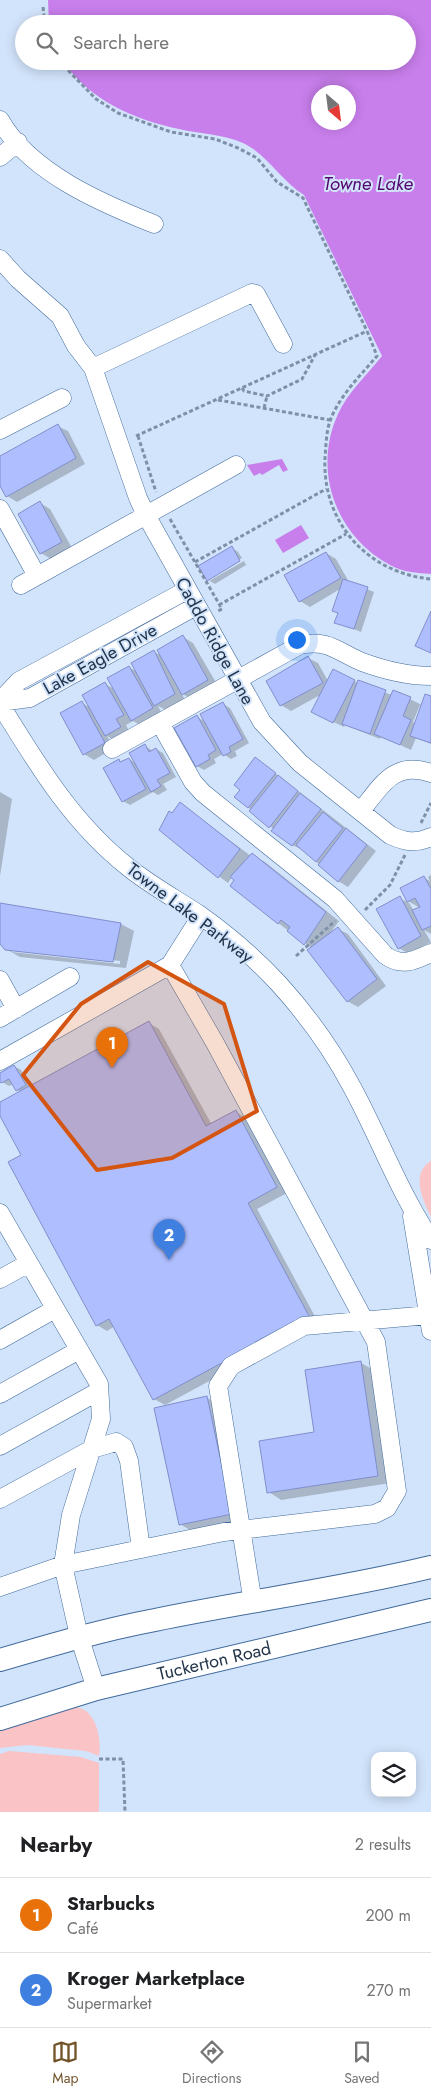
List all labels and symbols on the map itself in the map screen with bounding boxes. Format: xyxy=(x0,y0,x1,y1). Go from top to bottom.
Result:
north arrow xyxy=(311,85,356,130)
water label: Towne Lake xyxy=(323,170,414,197)
street label: Caddo Ridge Lane xyxy=(169,573,261,709)
street label: Lake Eagle Drive xyxy=(38,617,162,701)
your location xyxy=(284,627,310,653)
street label: Towne Lake Parkway xyxy=(121,857,259,969)
pin: 1 xyxy=(96,1027,128,1068)
pin: 2 xyxy=(153,1219,185,1260)
street label: Tuckerton Road xyxy=(155,1635,274,1687)

